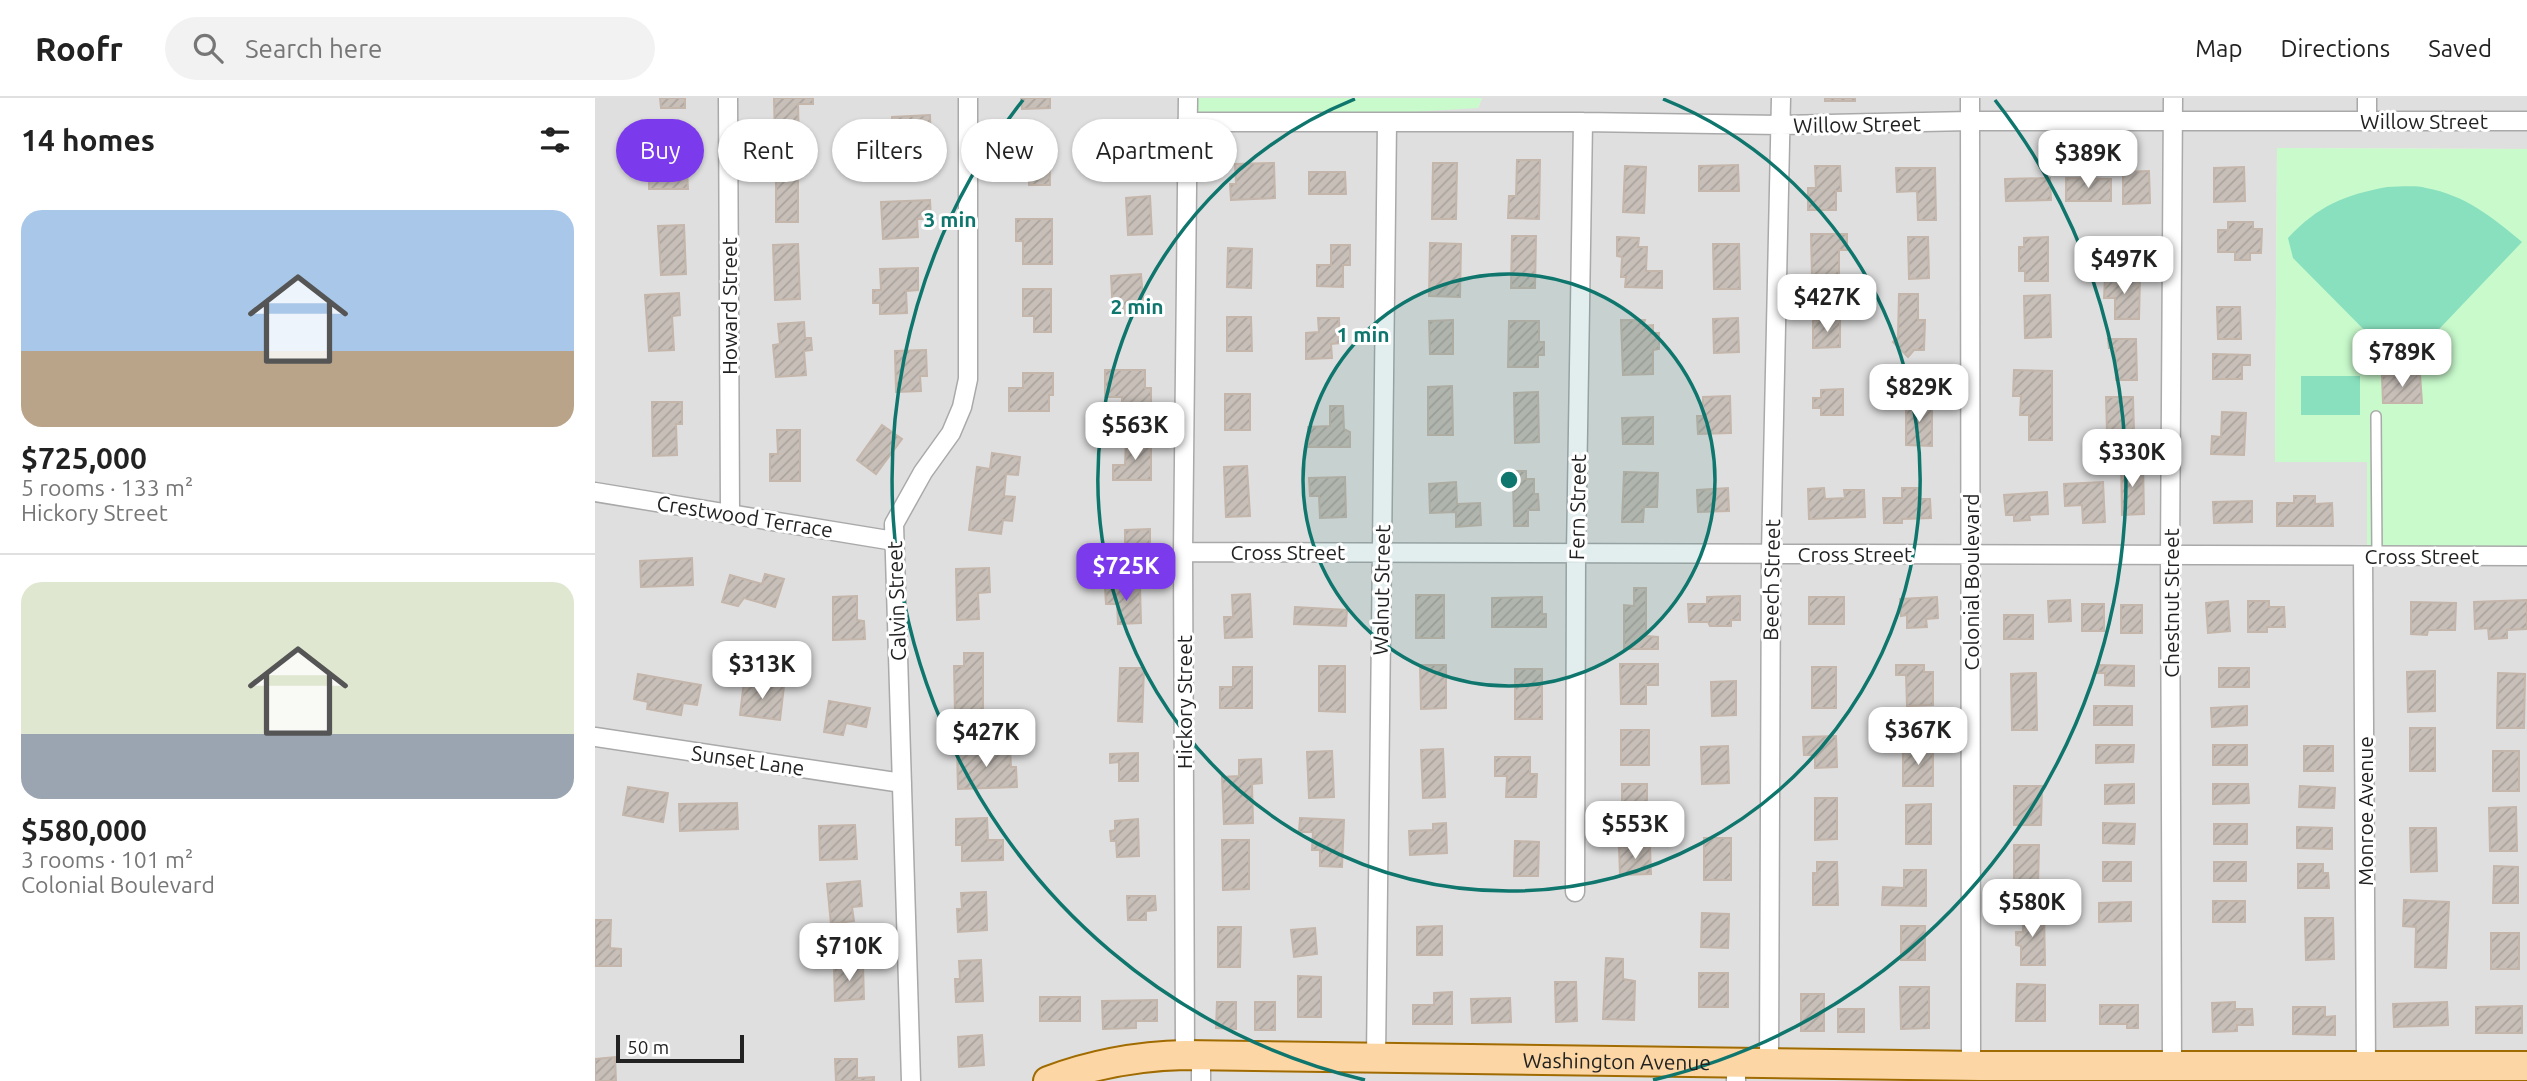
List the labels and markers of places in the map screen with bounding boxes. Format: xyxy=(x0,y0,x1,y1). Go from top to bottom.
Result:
pin: $389K xyxy=(2039,130,2137,190)
pin: $497K xyxy=(2075,236,2173,296)
pin: $427K xyxy=(1778,274,1876,334)
pin: $789K xyxy=(2353,330,2451,389)
pin: $829K xyxy=(1870,364,1968,424)
pin: $563K xyxy=(1086,402,1184,462)
pin: $330K xyxy=(2083,430,2181,489)
centre of rings xyxy=(1497,468,1521,492)
pin: $725K xyxy=(1077,544,1175,603)
pin: $313K xyxy=(713,642,811,701)
pin: $367K xyxy=(1869,708,1967,767)
pin: $427K xyxy=(937,710,1035,769)
pin: $553K xyxy=(1586,802,1684,861)
pin: $580K xyxy=(1983,880,2081,939)
pin: $710K xyxy=(800,924,898,983)

